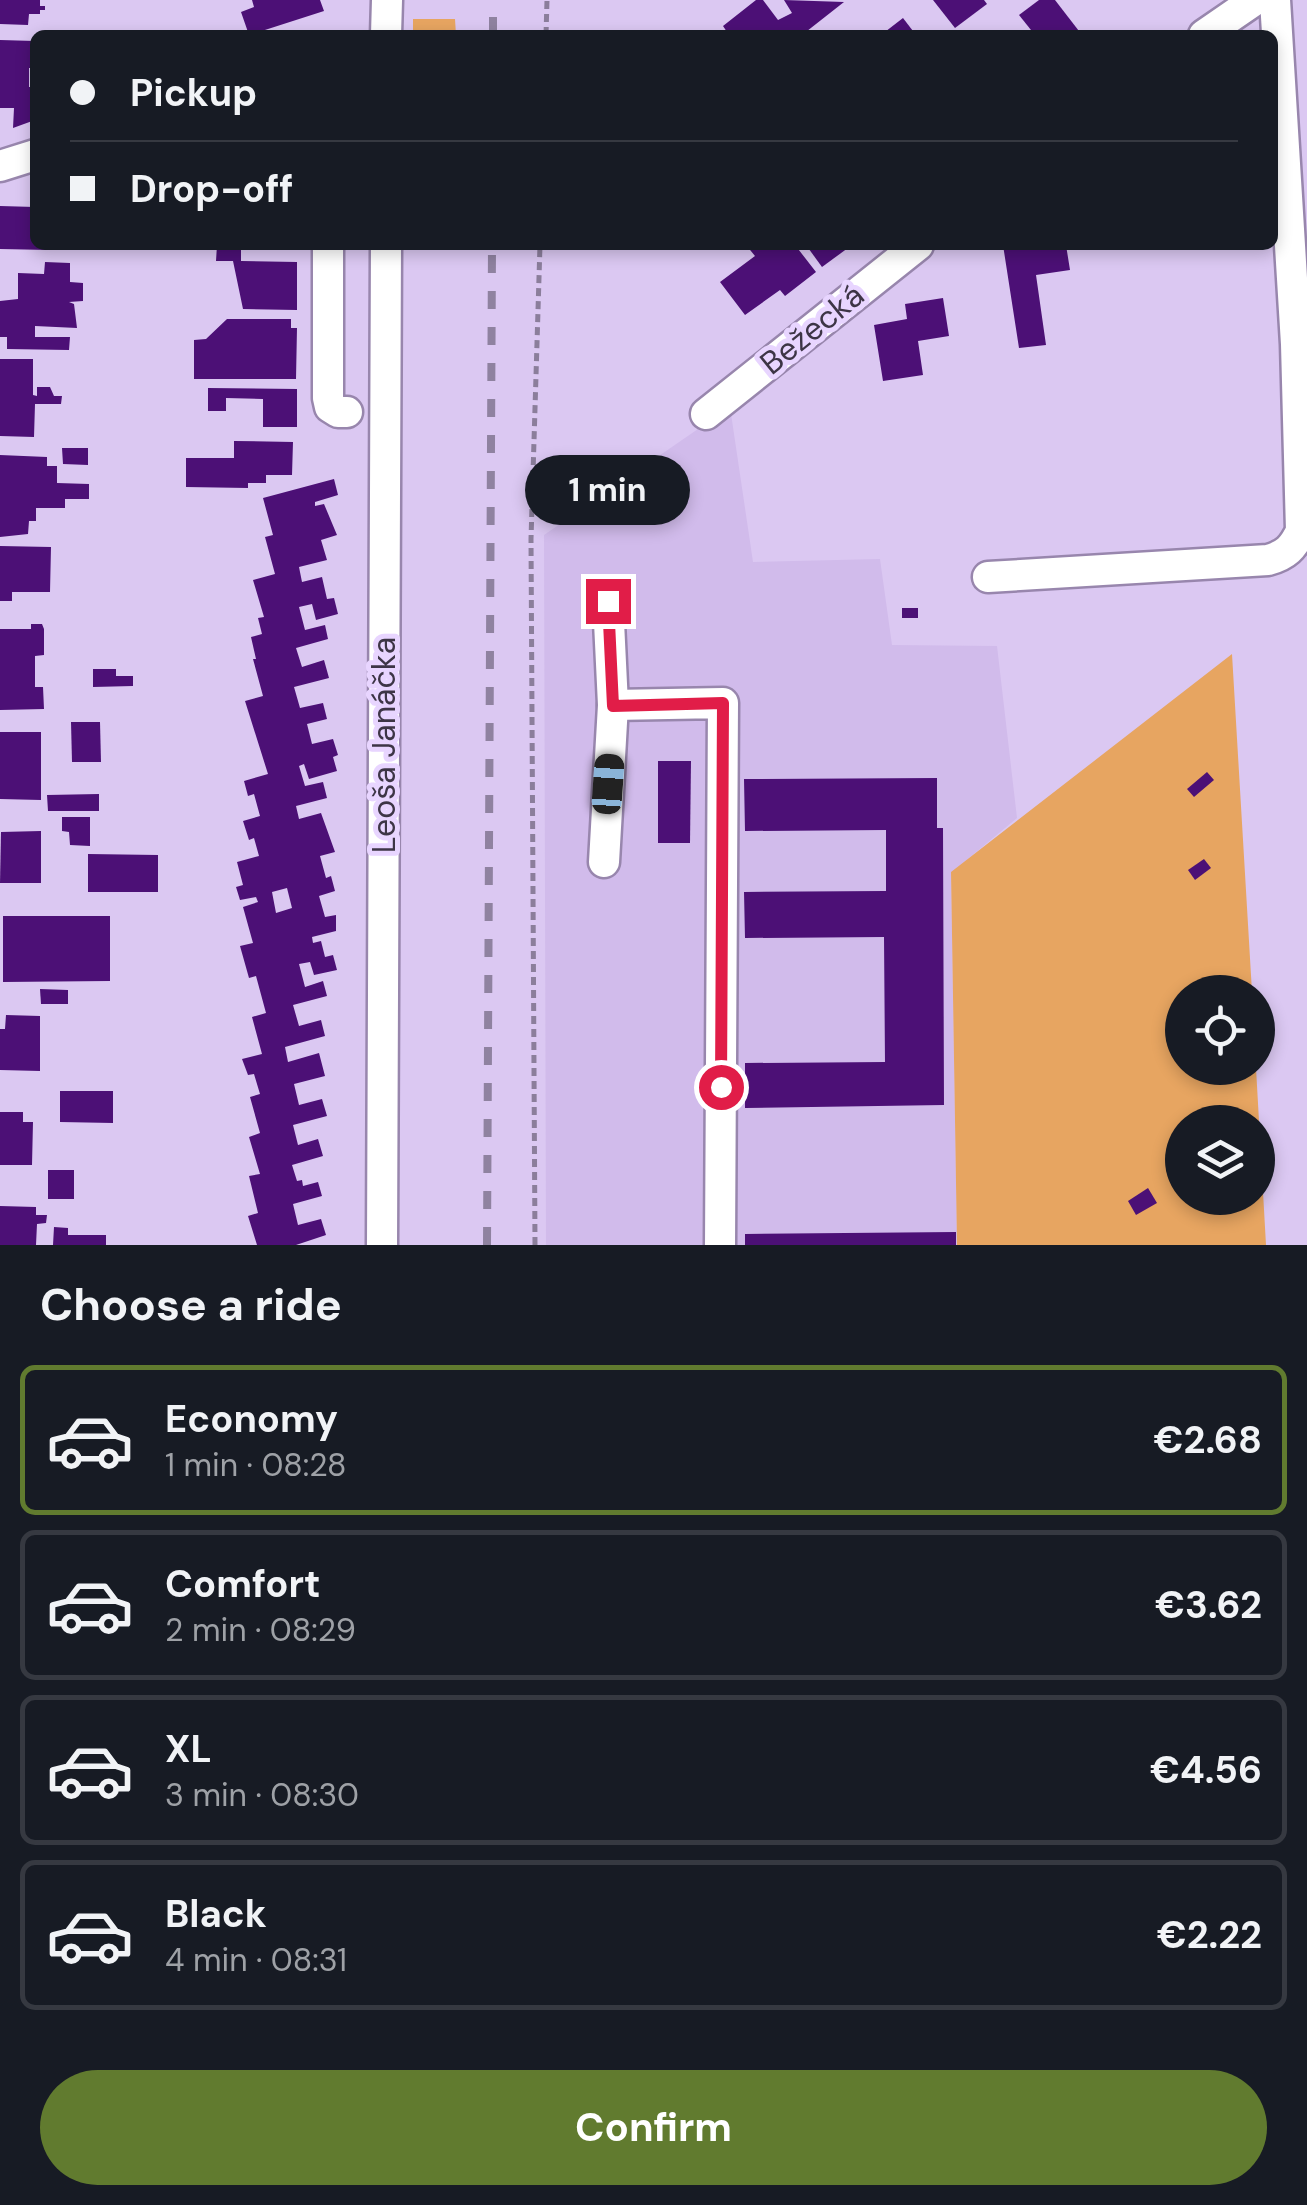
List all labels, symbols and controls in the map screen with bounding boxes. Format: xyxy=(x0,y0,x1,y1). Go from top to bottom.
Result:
text: Pickup xyxy=(130,68,257,118)
text: Drop-off xyxy=(130,164,293,214)
street label: Bežecká xyxy=(751,274,873,384)
callout: 1 min xyxy=(526,456,690,526)
text: 1 min xyxy=(569,469,646,511)
route end xyxy=(586,579,631,624)
street label: Leoša Janáčka xyxy=(363,637,405,853)
car xyxy=(591,753,625,815)
map controls xyxy=(1165,975,1275,1215)
button: locate xyxy=(1165,975,1275,1085)
route start xyxy=(699,1065,744,1110)
button: layers xyxy=(1165,1105,1275,1215)
text: Choose a ride xyxy=(40,1275,342,1334)
text: Economy xyxy=(165,1394,338,1444)
icon: car xyxy=(45,1395,135,1485)
text: €2.68 xyxy=(1153,1415,1262,1465)
text: 1 min · 08:28 xyxy=(165,1444,347,1486)
text: Comfort xyxy=(165,1559,321,1609)
icon: car xyxy=(45,1560,135,1650)
text: €3.62 xyxy=(1155,1580,1262,1630)
text: 2 min · 08:29 xyxy=(165,1609,356,1651)
text: XL xyxy=(165,1724,212,1774)
icon: car xyxy=(45,1725,135,1815)
text: €4.56 xyxy=(1150,1745,1262,1795)
text: 3 min · 08:30 xyxy=(165,1774,359,1816)
text: Black xyxy=(165,1889,267,1939)
icon: car xyxy=(45,1890,135,1980)
text: €2.22 xyxy=(1157,1910,1262,1960)
text: 4 min · 08:31 xyxy=(165,1939,347,1981)
button: Confirm xyxy=(40,2070,1267,2185)

